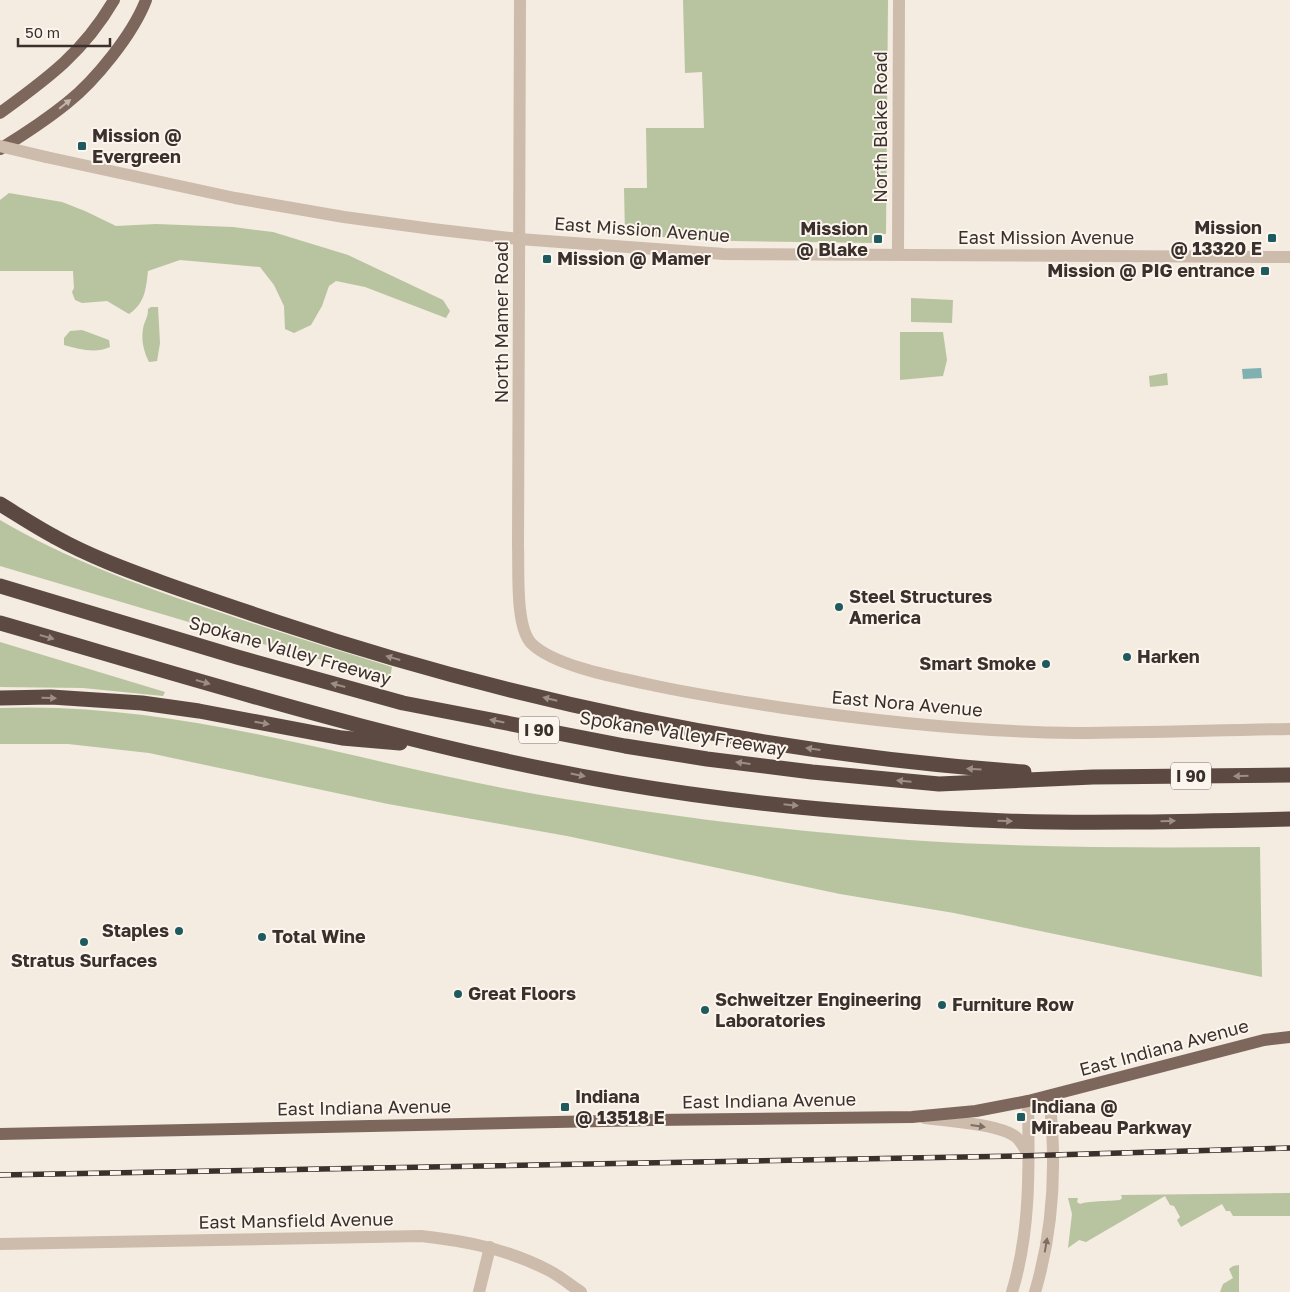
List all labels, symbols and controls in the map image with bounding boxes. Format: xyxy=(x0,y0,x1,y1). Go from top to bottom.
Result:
scale bar xyxy=(18,15,110,47)
text: 50 m xyxy=(25,23,60,41)
street label: North Blake Road xyxy=(869,51,891,203)
one-way arrow xyxy=(58,98,71,109)
place label: Mission @ Evergreen xyxy=(92,124,182,167)
marker: Mission @ Evergreen xyxy=(76,140,88,152)
street label: East Mission Avenue xyxy=(553,212,731,246)
place label: Mission @ 13320 E xyxy=(1170,216,1262,259)
place label: Mission @ Blake xyxy=(796,217,868,260)
street label: East Mission Avenue xyxy=(958,226,1134,248)
marker: Mission @ 13320 E xyxy=(1266,232,1278,244)
marker: Mission @ Blake xyxy=(872,233,884,245)
street label: North Mamer Road xyxy=(490,241,512,403)
place label: Mission @ Mamer xyxy=(557,247,711,269)
marker: Mission @ Mamer xyxy=(541,253,553,265)
place label: Mission @ PIG entrance xyxy=(1047,259,1255,281)
marker: Mission @ PIG entrance xyxy=(1259,265,1271,277)
place label: Steel Structures America xyxy=(849,585,992,628)
marker: Steel Structures America xyxy=(833,601,845,613)
street label: Spokane Valley Freeway xyxy=(187,611,394,689)
one-way arrow xyxy=(39,633,54,641)
place label: Harken xyxy=(1137,645,1200,667)
marker: Harken xyxy=(1121,651,1133,663)
place label: Smart Smoke xyxy=(919,652,1036,674)
one-way arrow xyxy=(386,654,401,662)
marker: Smart Smoke xyxy=(1040,658,1052,670)
one-way arrow xyxy=(196,678,211,686)
one-way arrow xyxy=(331,681,346,689)
street label: East Nora Avenue xyxy=(831,685,984,721)
one-way arrow xyxy=(41,694,57,702)
one-way arrow xyxy=(543,695,558,703)
street label: Spokane Valley Freeway xyxy=(578,706,788,760)
road number: I 90 xyxy=(519,716,559,744)
one-way arrow xyxy=(488,717,504,725)
one-way arrow xyxy=(254,719,270,727)
one-way arrow xyxy=(805,745,821,753)
one-way arrow xyxy=(735,759,751,767)
road number: I 90 xyxy=(1171,762,1211,789)
one-way arrow xyxy=(966,764,982,772)
one-way arrow xyxy=(570,772,586,780)
one-way arrow xyxy=(1233,772,1249,780)
one-way arrow xyxy=(896,777,912,785)
one-way arrow xyxy=(783,801,799,809)
one-way arrow xyxy=(997,817,1013,825)
one-way arrow xyxy=(1160,817,1176,825)
place label: Staples xyxy=(102,919,169,941)
marker: Staples xyxy=(173,925,185,937)
place label: Total Wine xyxy=(272,925,366,947)
marker: Total Wine xyxy=(256,931,268,943)
marker: Stratus Surfaces xyxy=(78,936,90,948)
place label: Stratus Surfaces xyxy=(11,949,157,971)
place label: Great Floors xyxy=(468,982,576,1004)
marker: Great Floors xyxy=(452,988,464,1000)
place label: Schweitzer Engineering Laboratories xyxy=(715,988,921,1031)
place label: Furniture Row xyxy=(952,993,1074,1015)
marker: Furniture Row xyxy=(936,999,948,1011)
marker: Schweitzer Engineering Laboratories xyxy=(699,1004,711,1016)
street label: East Indiana Avenue xyxy=(1077,1014,1251,1080)
place label: Indiana @ 13518 E xyxy=(575,1085,665,1128)
street label: East Indiana Avenue xyxy=(682,1087,856,1113)
street label: East Indiana Avenue xyxy=(277,1094,451,1120)
place label: Indiana @ Mirabeau Parkway xyxy=(1031,1095,1192,1138)
marker: Indiana @ 13518 E xyxy=(559,1101,571,1113)
marker: Indiana @ Mirabeau Parkway xyxy=(1015,1111,1027,1123)
one-way arrow xyxy=(970,1122,986,1130)
street label: East Mansfield Avenue xyxy=(198,1207,394,1233)
one-way arrow xyxy=(1043,1236,1051,1252)

